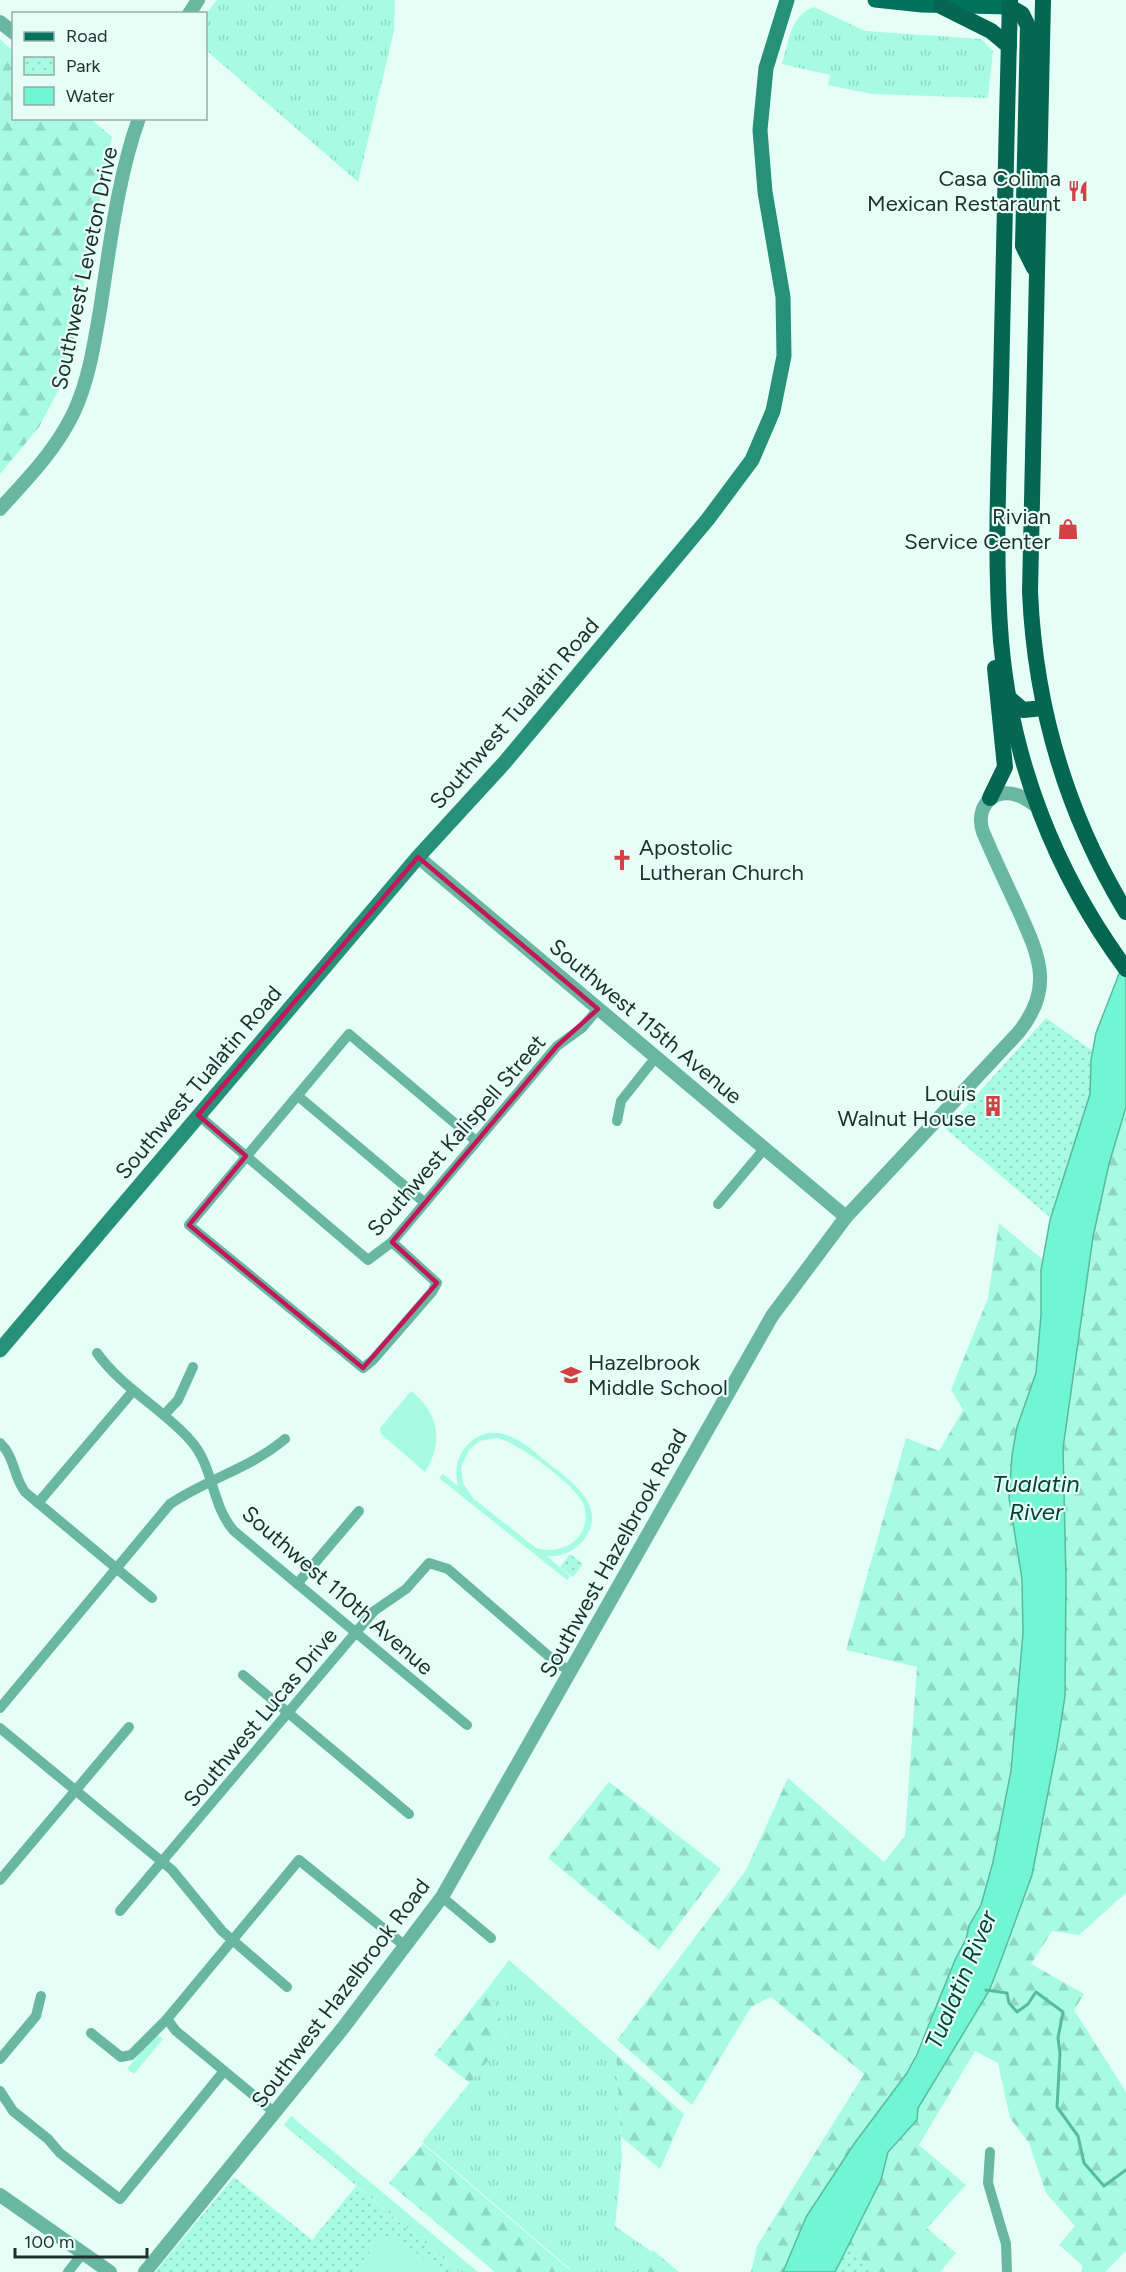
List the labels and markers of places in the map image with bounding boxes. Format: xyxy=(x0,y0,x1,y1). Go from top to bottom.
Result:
place label: Casa Colima Mexican Restaraunt xyxy=(867,165,1061,217)
restaurant icon: Casa Colima Mexican Restaraunt xyxy=(1066,179,1090,203)
place label: Rivian Service Center xyxy=(904,503,1052,555)
shop icon: Rivian Service Center xyxy=(1056,517,1080,541)
place label: Apostolic Lutheran Church xyxy=(639,834,804,886)
church icon: Apostolic Lutheran Church xyxy=(610,848,634,872)
place label: Louis Walnut House xyxy=(838,1080,976,1132)
building icon: Louis Walnut House xyxy=(981,1094,1005,1118)
place label: Hazelbrook Middle School xyxy=(588,1349,728,1401)
school or university icon: Hazelbrook Middle School xyxy=(559,1363,583,1387)

